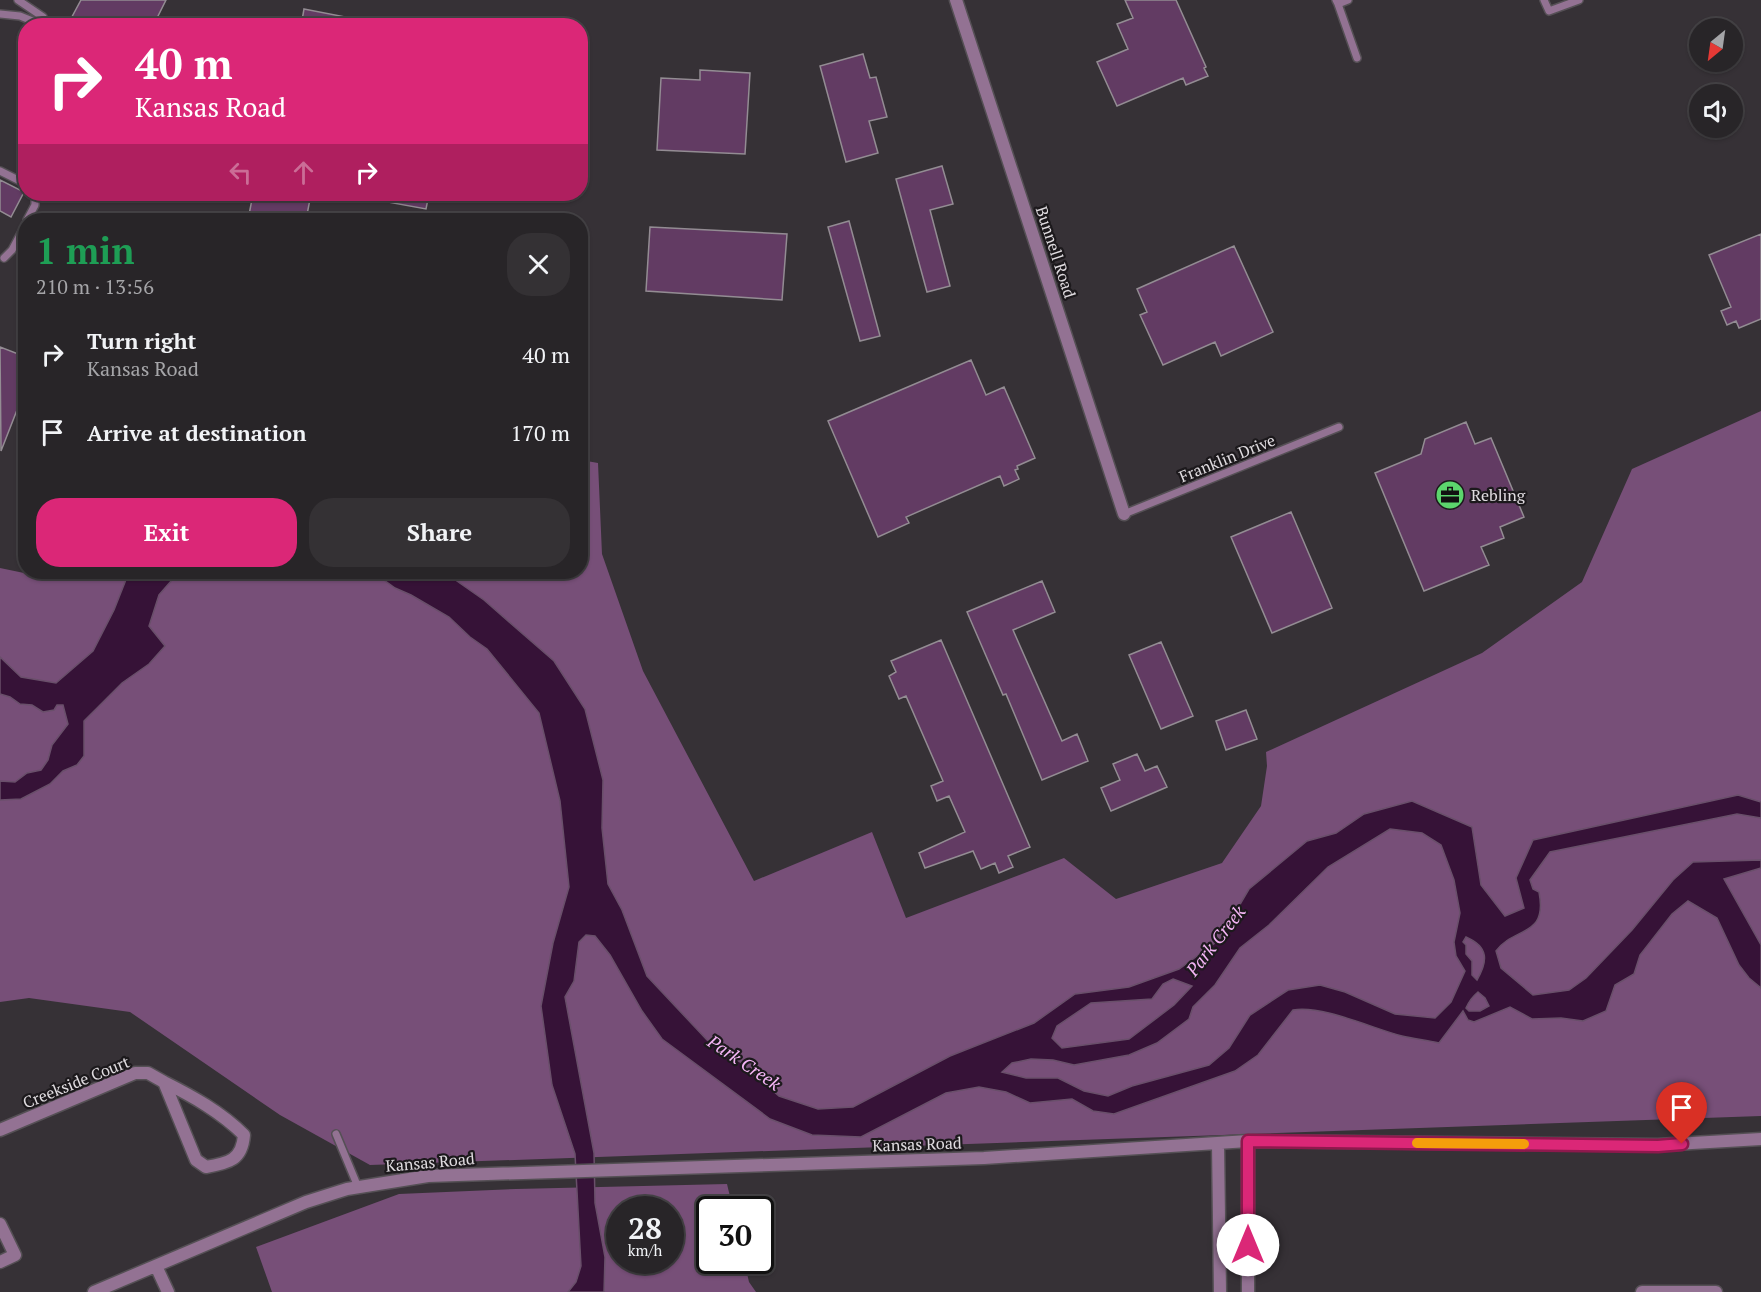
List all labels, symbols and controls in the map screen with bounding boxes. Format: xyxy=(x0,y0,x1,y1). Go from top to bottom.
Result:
north arrow xyxy=(1689,18,1743,72)
map controls xyxy=(1689,18,1743,138)
text: 40 m xyxy=(135,35,233,91)
icon: right xyxy=(36,42,114,120)
button: sound xyxy=(1689,84,1743,138)
text: Kansas Road xyxy=(135,89,286,125)
icon: left xyxy=(224,156,257,189)
icon: ahead xyxy=(287,156,320,189)
icon: right xyxy=(350,156,383,189)
street label: Bunnell Road xyxy=(1031,203,1081,301)
text: 1 min xyxy=(36,227,134,274)
button: close xyxy=(507,233,570,296)
text: 210 m · 13:56 xyxy=(36,273,154,300)
text: Turn right xyxy=(87,326,196,355)
icon: right xyxy=(36,338,69,371)
text: 40 m xyxy=(522,340,570,369)
text: Kansas Road xyxy=(87,355,199,382)
icon: arrive xyxy=(36,416,69,449)
text: Arrive at destination xyxy=(87,418,306,447)
text: 170 m xyxy=(510,418,570,447)
street label: Franklin Drive xyxy=(1176,429,1278,487)
office icon: Rebling xyxy=(1434,479,1466,511)
place label: Rebling xyxy=(1471,484,1526,506)
button: Exit xyxy=(36,498,297,567)
button: Share xyxy=(309,498,570,567)
water label: Park Creek xyxy=(1180,900,1251,981)
water label: Park Creek xyxy=(702,1028,786,1096)
street label: Creekside Court xyxy=(19,1051,133,1113)
pin xyxy=(1656,1082,1707,1144)
icon: arrive xyxy=(1665,1091,1698,1124)
street label: Kansas Road xyxy=(872,1131,962,1157)
street label: Kansas Road xyxy=(384,1147,476,1177)
speed limit sign: 30 xyxy=(696,1196,774,1274)
text: 28 xyxy=(628,1208,662,1248)
position arrow xyxy=(1216,1213,1280,1277)
text: km/h xyxy=(628,1240,662,1260)

